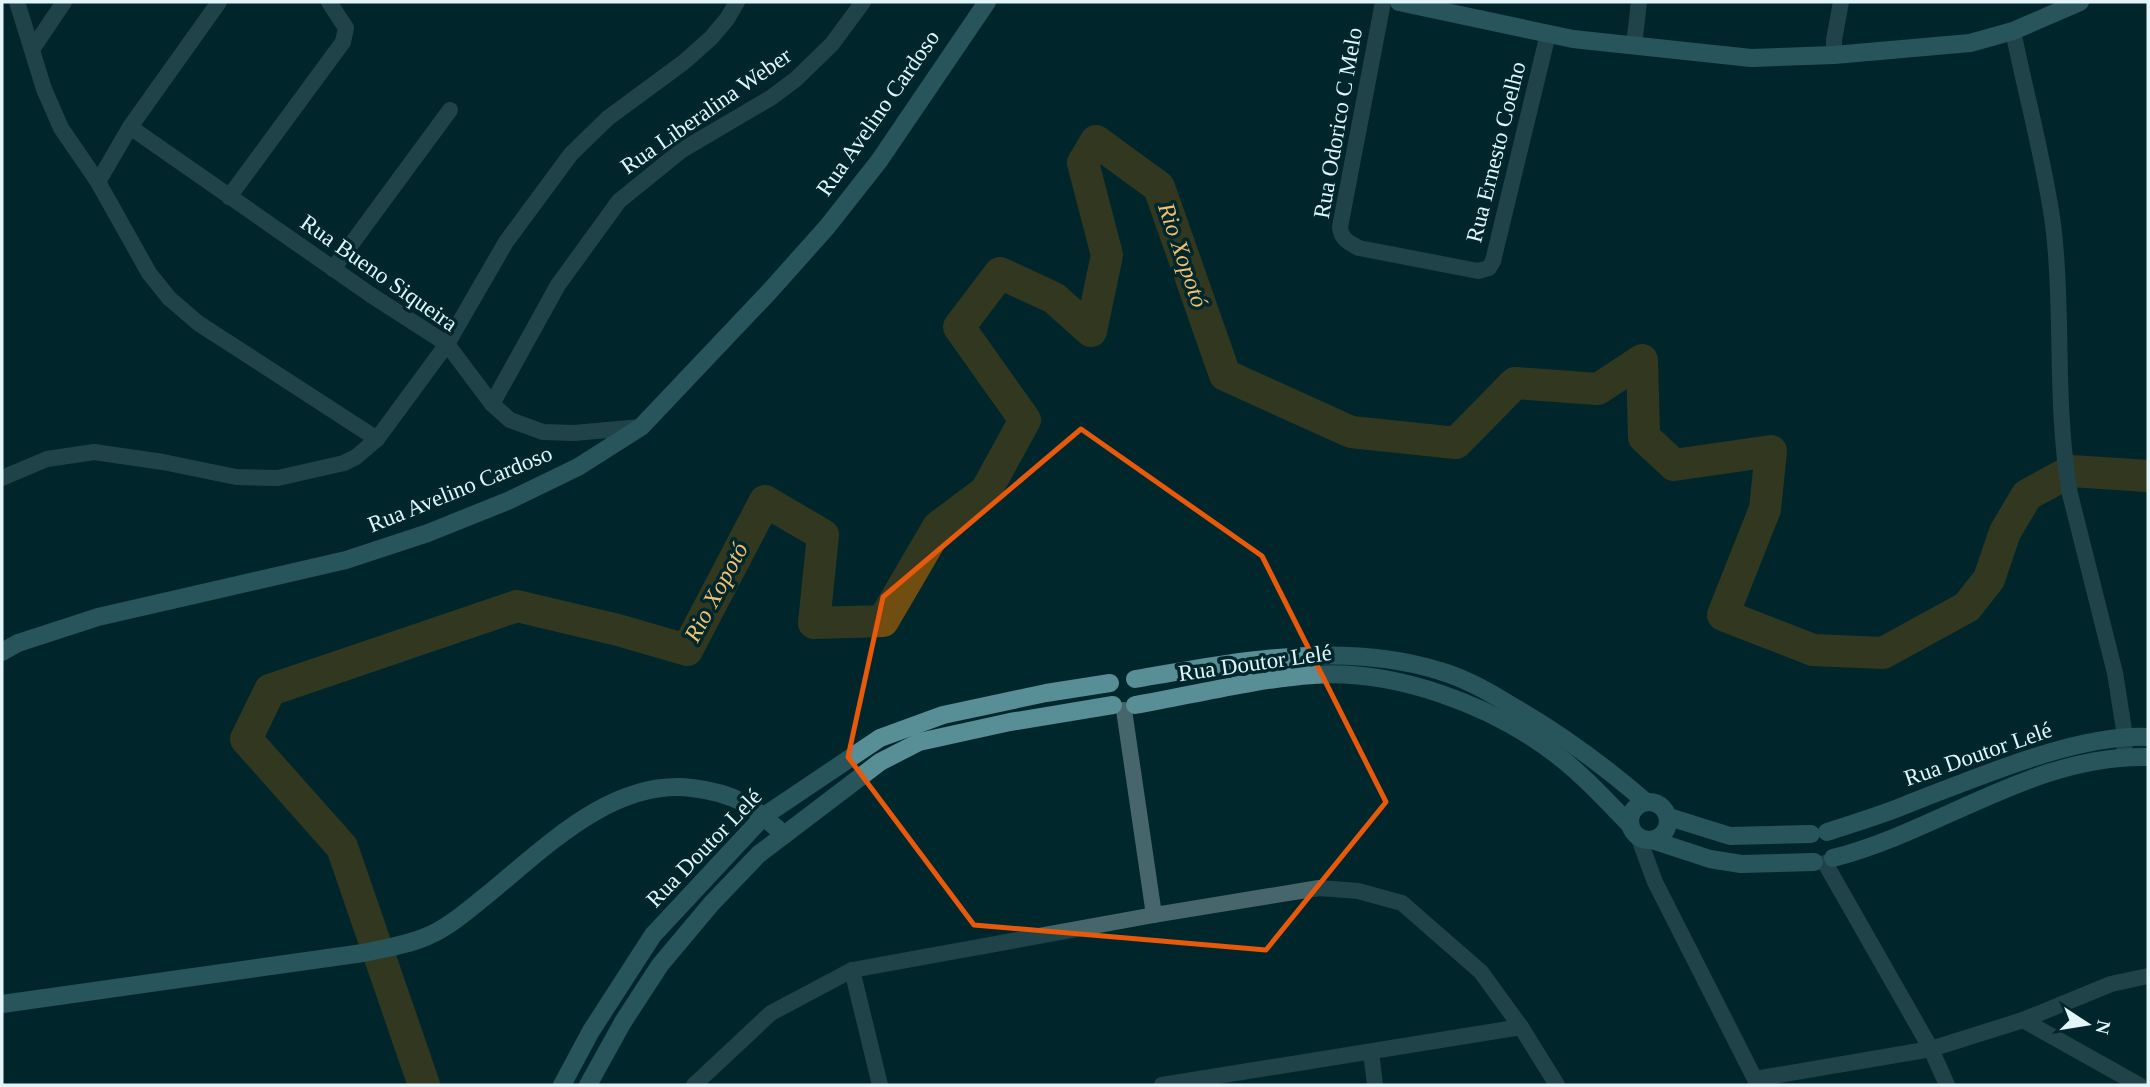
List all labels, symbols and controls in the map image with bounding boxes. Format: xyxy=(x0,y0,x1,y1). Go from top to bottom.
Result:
street label: Rua Avelino Cardoso xyxy=(811,25,945,201)
street label: Rua Odorico C Melo xyxy=(1309,26,1367,220)
street label: Rua Liberalina Weber xyxy=(616,43,796,179)
street label: Rua Ernesto Coelho xyxy=(1461,59,1531,245)
water label: Rio Xopotó xyxy=(1153,198,1213,311)
street label: Rua Bueno Siqueira xyxy=(296,210,462,336)
street label: Rua Avelino Cardoso xyxy=(364,441,556,537)
water label: Rio Xopotó xyxy=(679,538,753,647)
street label: Rua Doutor Lelé xyxy=(1177,640,1333,686)
street label: Rua Doutor Lelé xyxy=(1901,717,2055,791)
street label: Rua Doutor Lelé xyxy=(641,784,767,912)
north arrow xyxy=(2052,989,2122,1059)
text: N xyxy=(2091,1019,2115,1037)

